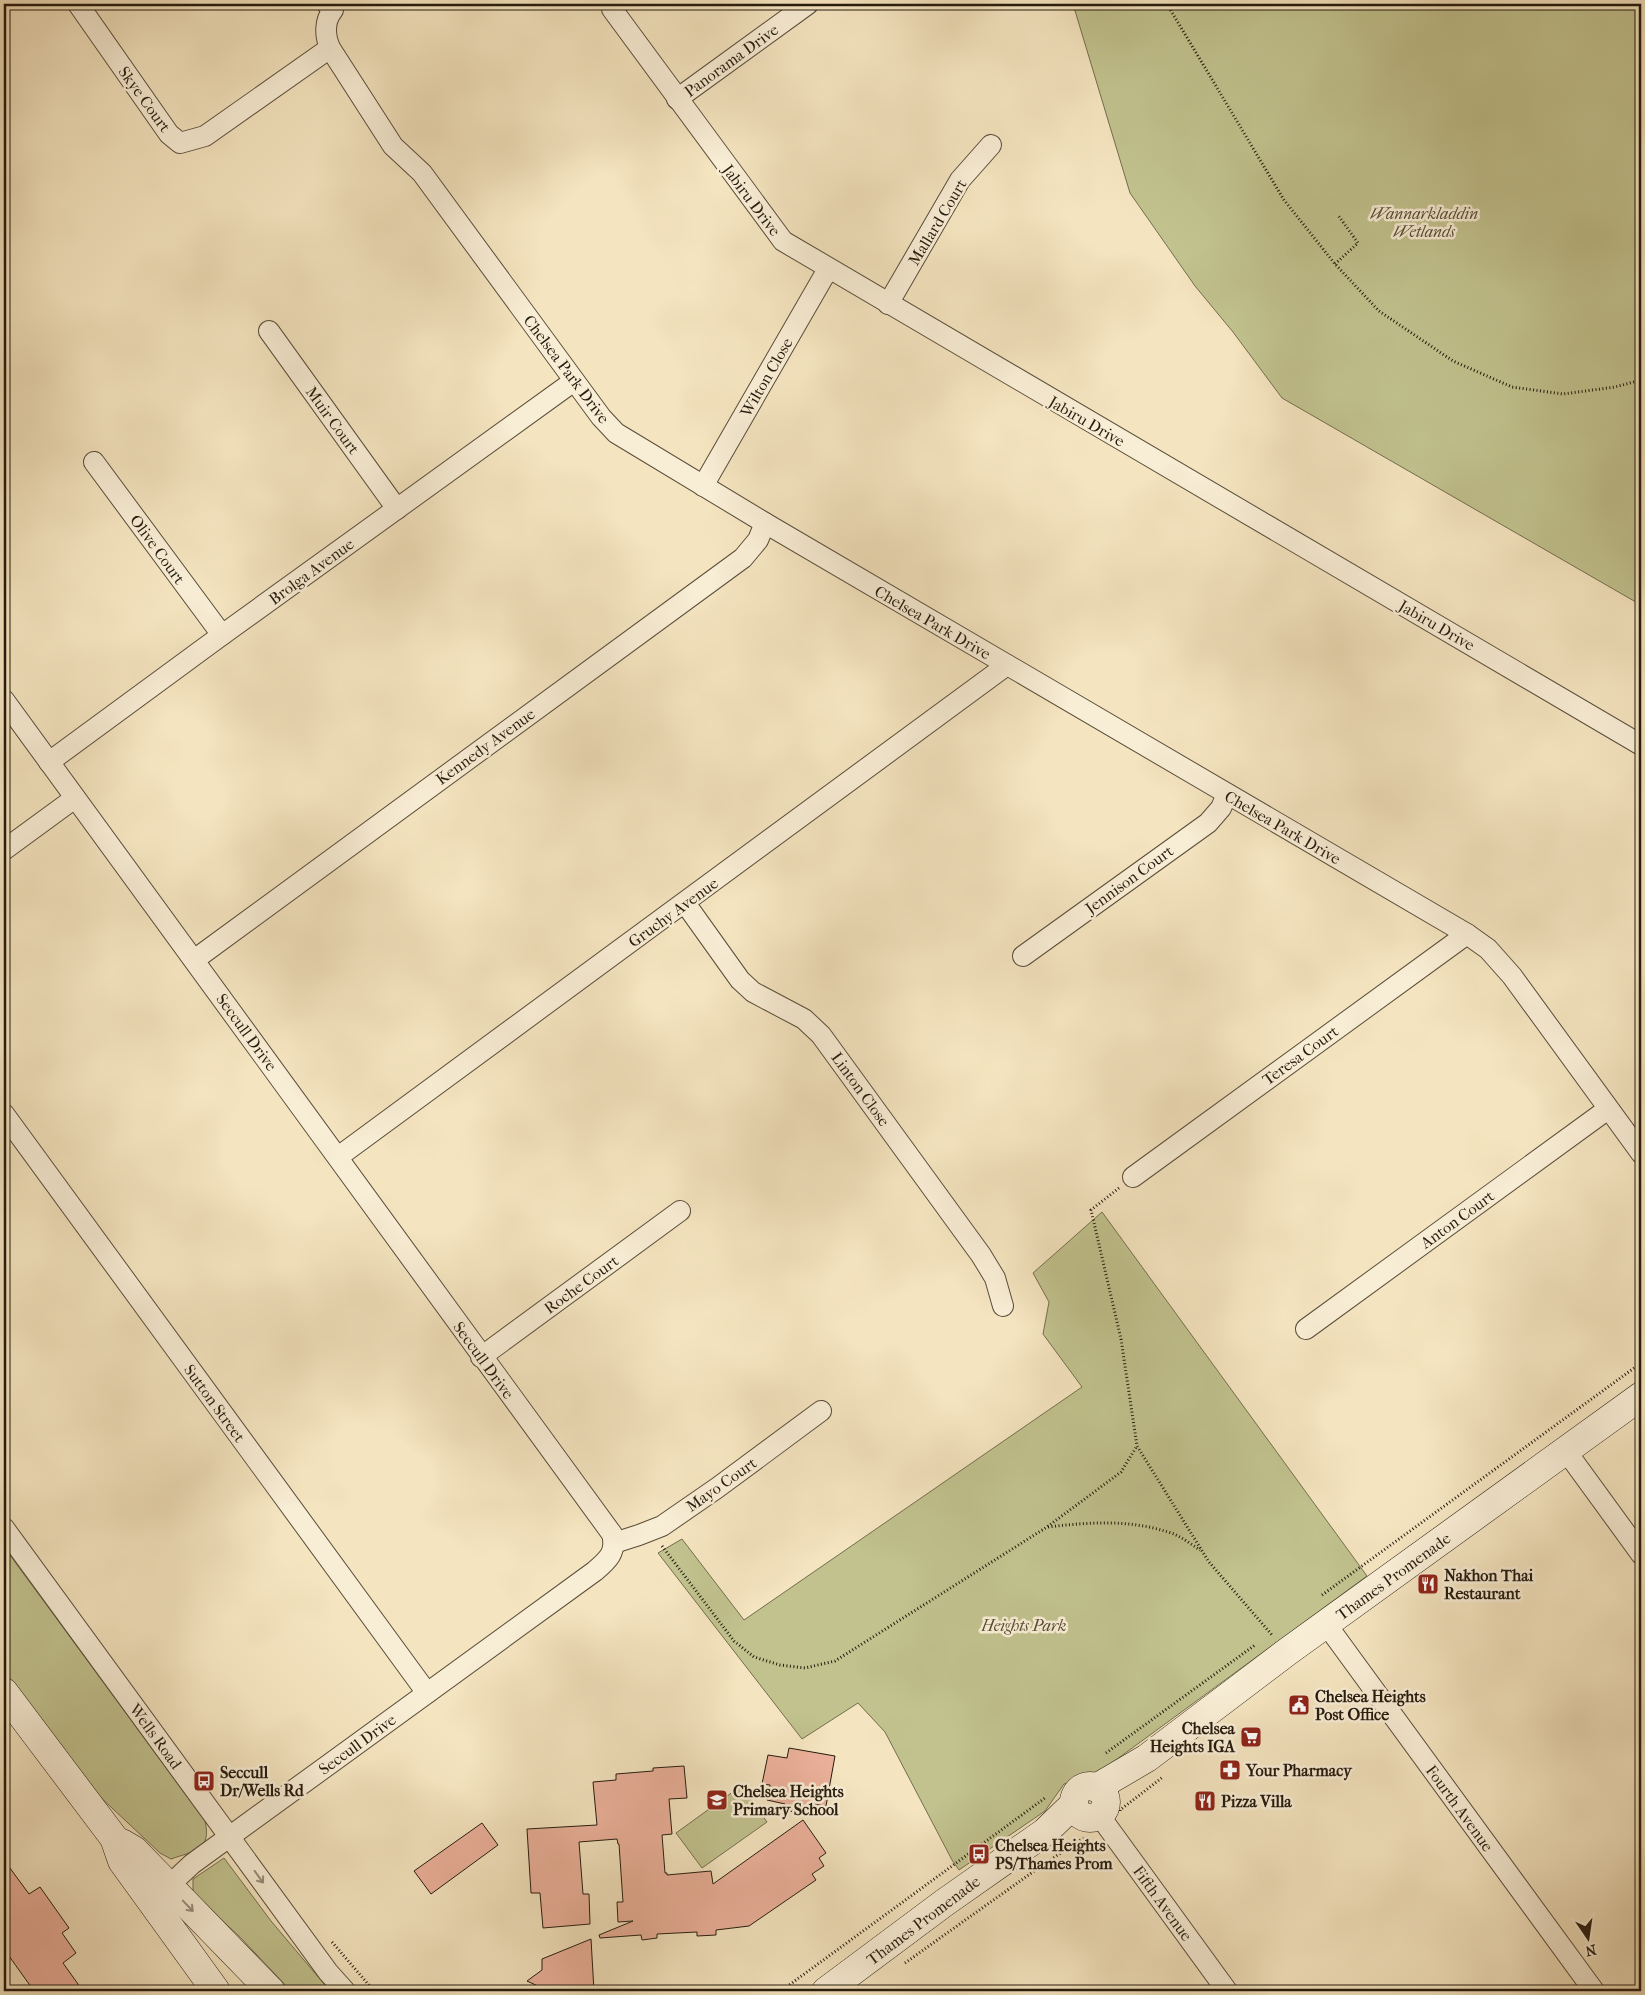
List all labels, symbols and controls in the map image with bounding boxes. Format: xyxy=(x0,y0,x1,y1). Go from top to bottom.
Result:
street label: Panorama Drive xyxy=(681,20,782,101)
street label: Skye Court xyxy=(114,63,175,136)
street label: Jabiru Drive xyxy=(717,159,785,240)
street label: Mallard Court xyxy=(904,175,971,269)
park label: Wannarkladdin Wetlands xyxy=(1370,204,1478,241)
street label: Chelsea Park Drive xyxy=(520,311,614,427)
street label: Wilton Close xyxy=(736,334,797,421)
street label: Muir Court xyxy=(302,383,364,458)
street label: Jabiru Drive xyxy=(1044,391,1128,451)
street label: Olive Court xyxy=(126,511,189,588)
street label: Brolga Avenue xyxy=(265,534,358,609)
street label: Chelsea Park Drive xyxy=(871,581,994,663)
street label: Jabiru Drive xyxy=(1394,595,1478,655)
street label: Kennedy Avenue xyxy=(432,704,539,789)
street label: Chelsea Park Drive xyxy=(1221,786,1344,868)
street label: Jennison Court xyxy=(1080,841,1177,919)
street label: Gruchy Avenue xyxy=(625,873,722,951)
street label: Seccull Drive xyxy=(212,990,281,1075)
street label: Teresa Court xyxy=(1259,1021,1342,1089)
street label: Linton Close xyxy=(827,1049,894,1130)
street label: Anton Court xyxy=(1416,1186,1498,1253)
street label: Roche Court xyxy=(540,1251,622,1318)
street label: Seccull Drive xyxy=(449,1318,518,1403)
street label: Sutton Street xyxy=(180,1361,249,1446)
street label: Mayo Court xyxy=(682,1453,761,1516)
street label: Thames Promenade xyxy=(1332,1528,1454,1624)
place label: Nakhon Thai Restaurant xyxy=(1444,1566,1534,1603)
restaurant icon: Nakhon Thai Restaurant xyxy=(1416,1572,1440,1596)
park label: Heights Park xyxy=(981,1616,1066,1635)
place label: Chelsea Heights Post Office xyxy=(1315,1687,1426,1724)
public building icon: Chelsea Heights Post Office xyxy=(1287,1693,1311,1717)
street label: Wells Road xyxy=(125,1699,186,1773)
street label: Seccull Drive xyxy=(315,1710,400,1779)
place label: Chelsea Heights IGA xyxy=(1150,1719,1236,1757)
supermarket icon: Chelsea Heights IGA xyxy=(1239,1725,1263,1749)
pharmacy icon: Your Pharmacy xyxy=(1218,1758,1242,1782)
place label: Your Pharmacy xyxy=(1245,1761,1353,1781)
street label: Fourth Avenue xyxy=(1422,1761,1497,1855)
place label: Seccull Dr/Wells Rd xyxy=(220,1763,305,1800)
bus stop icon: Seccull Dr/Wells Rd xyxy=(192,1769,216,1793)
place label: Chelsea Heights Primary School xyxy=(733,1782,844,1820)
school or university icon: Chelsea Heights Primary School xyxy=(705,1788,729,1812)
restaurant icon: Pizza Villa xyxy=(1193,1789,1217,1813)
place label: Pizza Villa xyxy=(1221,1792,1292,1811)
place label: Chelsea Heights PS/Thames Prom xyxy=(995,1836,1113,1873)
bus stop icon: Chelsea Heights PS/Thames Prom xyxy=(967,1842,991,1866)
street label: Fifth Avenue xyxy=(1129,1862,1196,1945)
one-way arrow xyxy=(254,1870,264,1884)
street label: Thames Promenade xyxy=(863,1872,984,1969)
one-way arrow xyxy=(182,1900,194,1912)
north arrow xyxy=(1562,1912,1612,1962)
text: N xyxy=(1583,1941,1598,1960)

